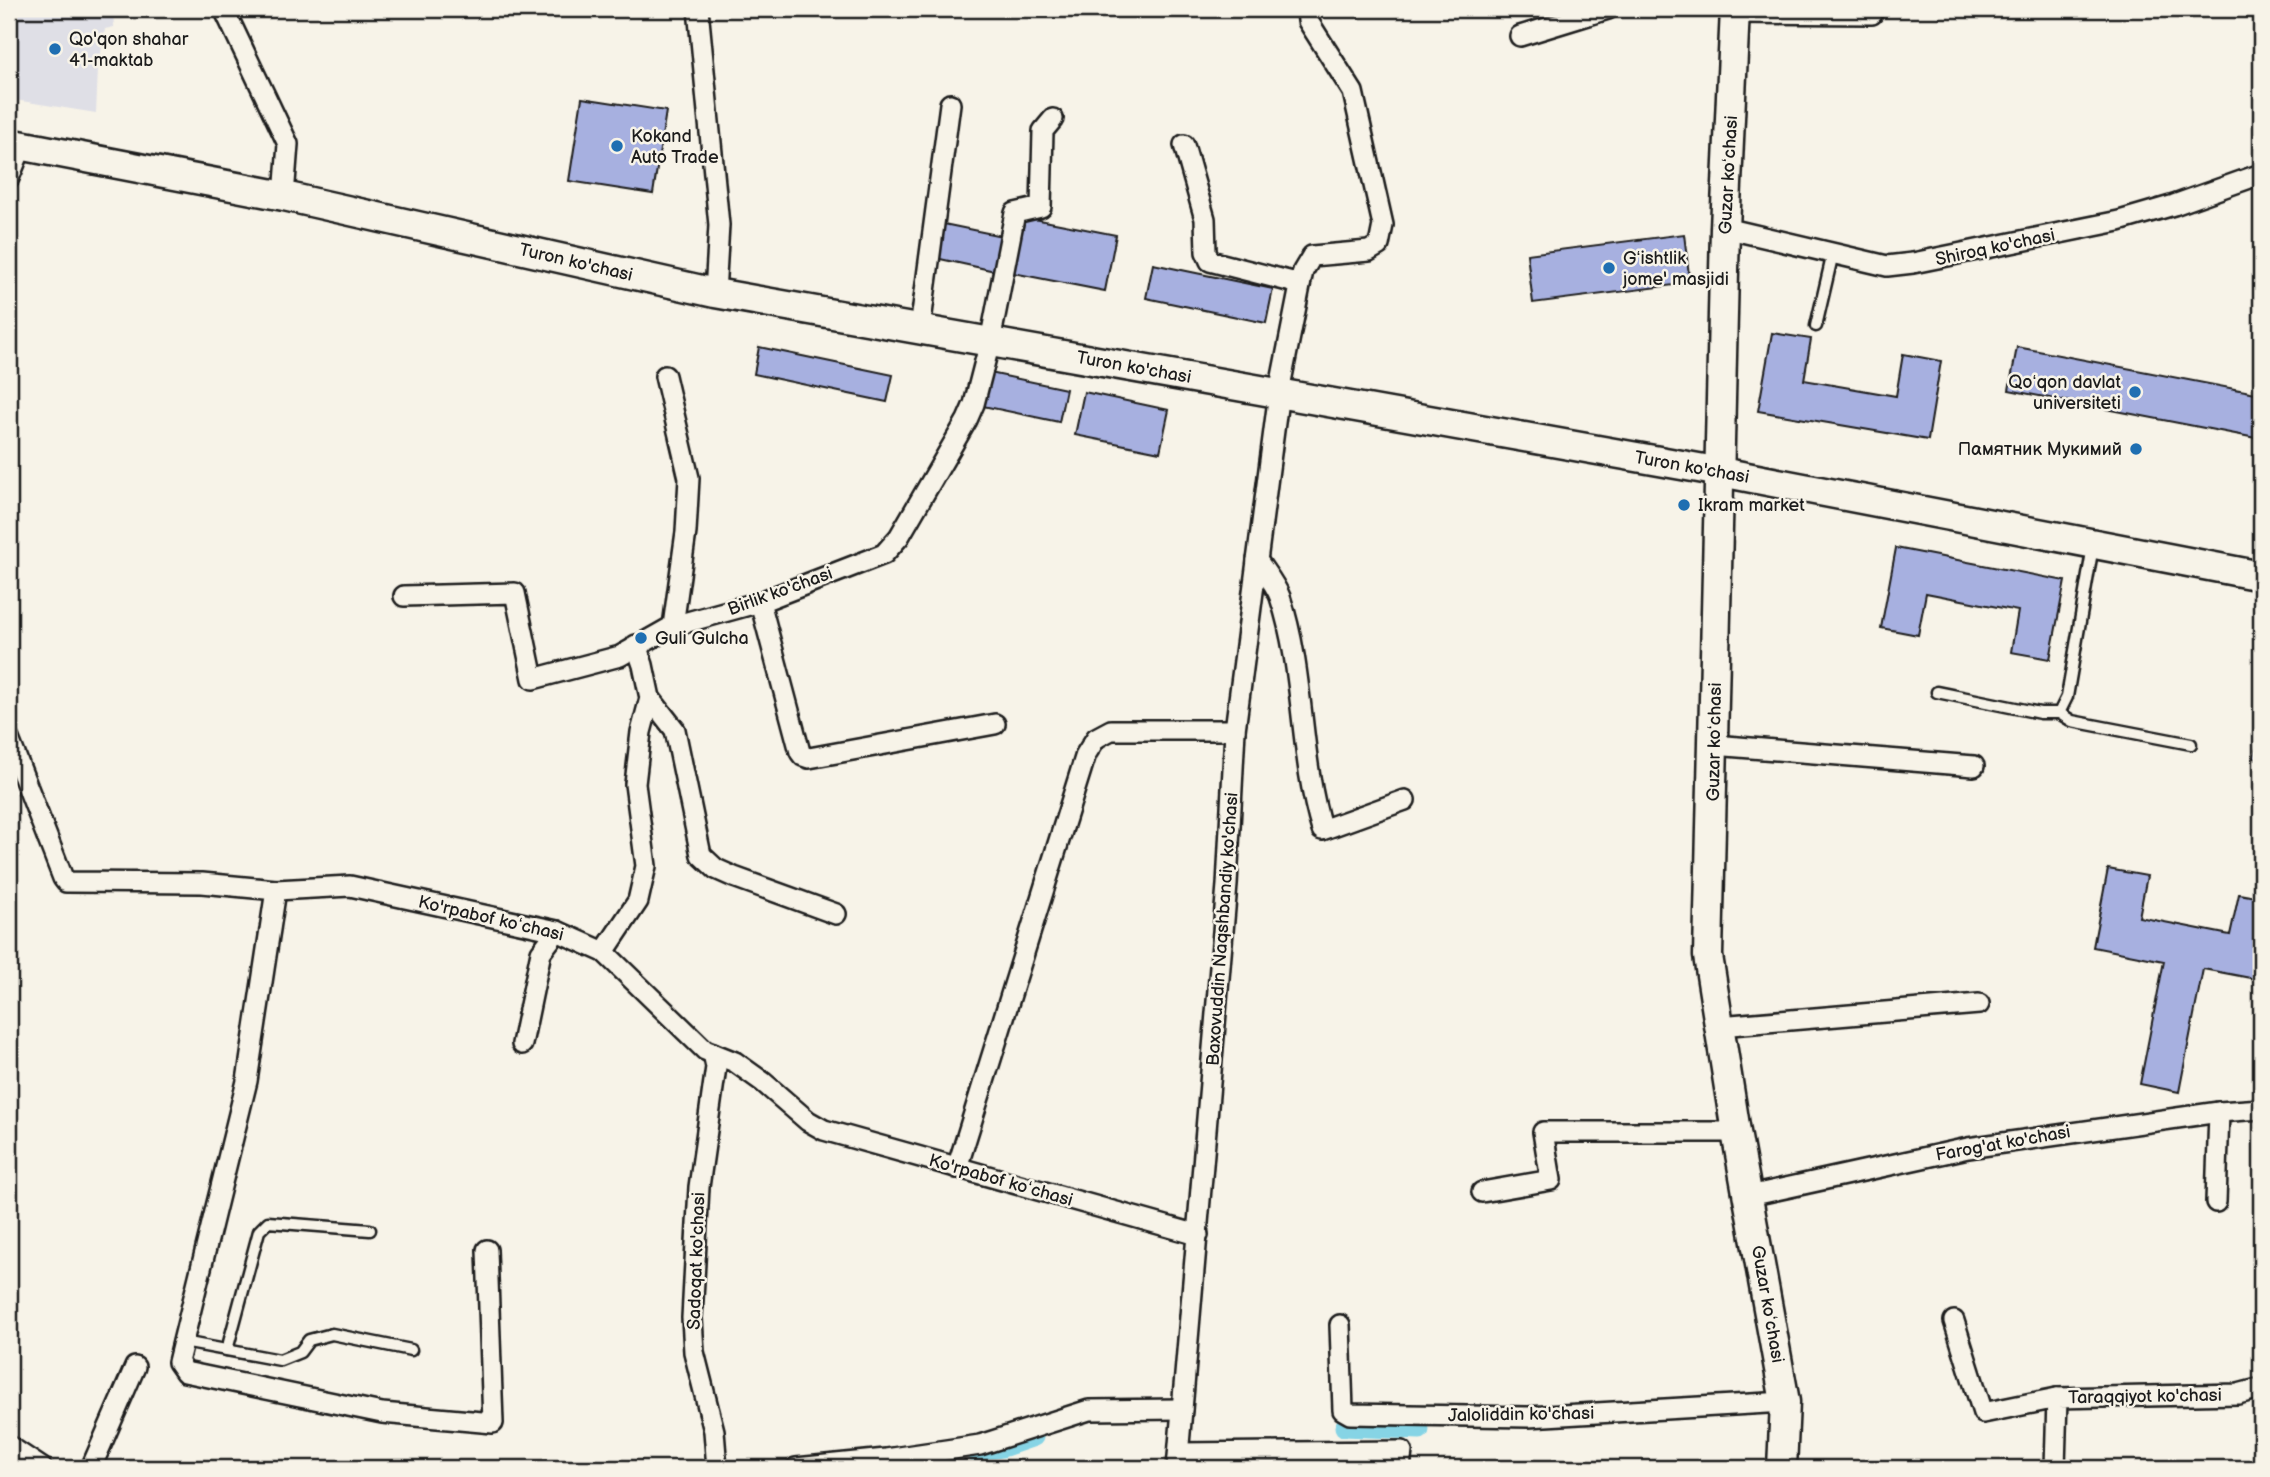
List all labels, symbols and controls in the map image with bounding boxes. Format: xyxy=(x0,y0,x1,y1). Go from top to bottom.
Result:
place label: Qo'qon shahar 41-maktab xyxy=(69,29,189,71)
marker: Qo'qon shahar 41-maktab xyxy=(47,41,63,57)
street label: Guzar koʻchasi xyxy=(1715,115,1742,235)
place label: Kokand Auto Trade xyxy=(631,126,719,168)
marker: Kokand Auto Trade xyxy=(609,138,625,154)
street label: Shiroq ko'chasi xyxy=(1933,225,2057,270)
street label: Turon ko'chasi xyxy=(517,239,635,286)
place label: Gʻishtlik jome' masjidi xyxy=(1622,248,1729,290)
marker: Gʻishtlik jome' masjidi xyxy=(1601,260,1617,276)
street label: Turon ko'chasi xyxy=(1075,347,1193,388)
place label: Qoʻqon davlat universiteti xyxy=(2008,372,2121,414)
marker: Qoʻqon davlat universiteti xyxy=(2127,384,2143,400)
place label: Памятник Мукимий xyxy=(1958,439,2122,460)
marker: Памятник Мукимий xyxy=(2128,441,2144,457)
street label: Turon ko'chasi xyxy=(1633,447,1751,488)
place label: Ikram market xyxy=(1698,495,1805,516)
marker: Ikram market xyxy=(1676,497,1692,513)
street label: Birlik ko'chasi xyxy=(725,563,835,620)
place label: Guli Gulcha xyxy=(655,628,749,649)
marker: Guli Gulcha xyxy=(633,630,649,646)
street label: Guzar koʻchasi xyxy=(1703,682,1726,802)
street label: Baxovuddin Naqshbandiy ko'chasi xyxy=(1202,792,1243,1067)
street label: Ko'rpabof koʻchasi xyxy=(416,892,566,945)
street label: Farog'at ko'chasi xyxy=(1934,1121,2072,1166)
street label: Ko'rpabof koʻchasi xyxy=(926,1150,1075,1211)
street label: Sadoqat ko'chasi xyxy=(684,1192,709,1330)
street label: Guzar koʻchasi xyxy=(1747,1244,1788,1365)
street label: Taraqqiyot ko'chasi xyxy=(2068,1385,2222,1408)
street label: Jaloliddin ko'chasi xyxy=(1448,1403,1594,1426)

